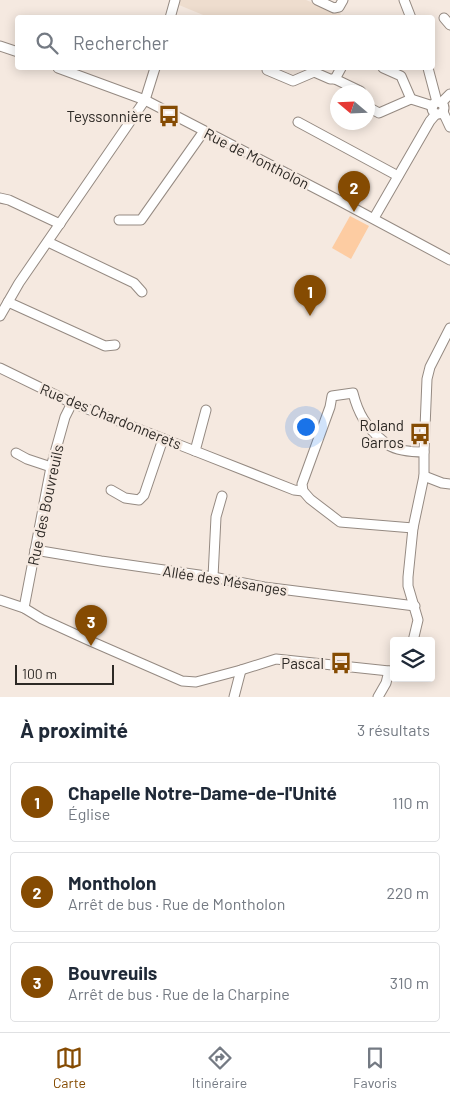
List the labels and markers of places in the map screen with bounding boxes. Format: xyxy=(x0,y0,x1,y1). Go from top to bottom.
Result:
bus stop icon: Teyssonnière xyxy=(156,103,182,129)
place label: Teyssonnière xyxy=(67,107,152,125)
pin: 2 xyxy=(338,171,370,212)
pin: 1 xyxy=(294,275,326,316)
place label: Roland Garros xyxy=(359,416,404,451)
bus stop icon: Roland Garros xyxy=(407,421,433,447)
pin: 3 xyxy=(75,605,107,646)
bus stop icon: Pascal xyxy=(328,650,354,676)
place label: Pascal xyxy=(281,654,324,672)

